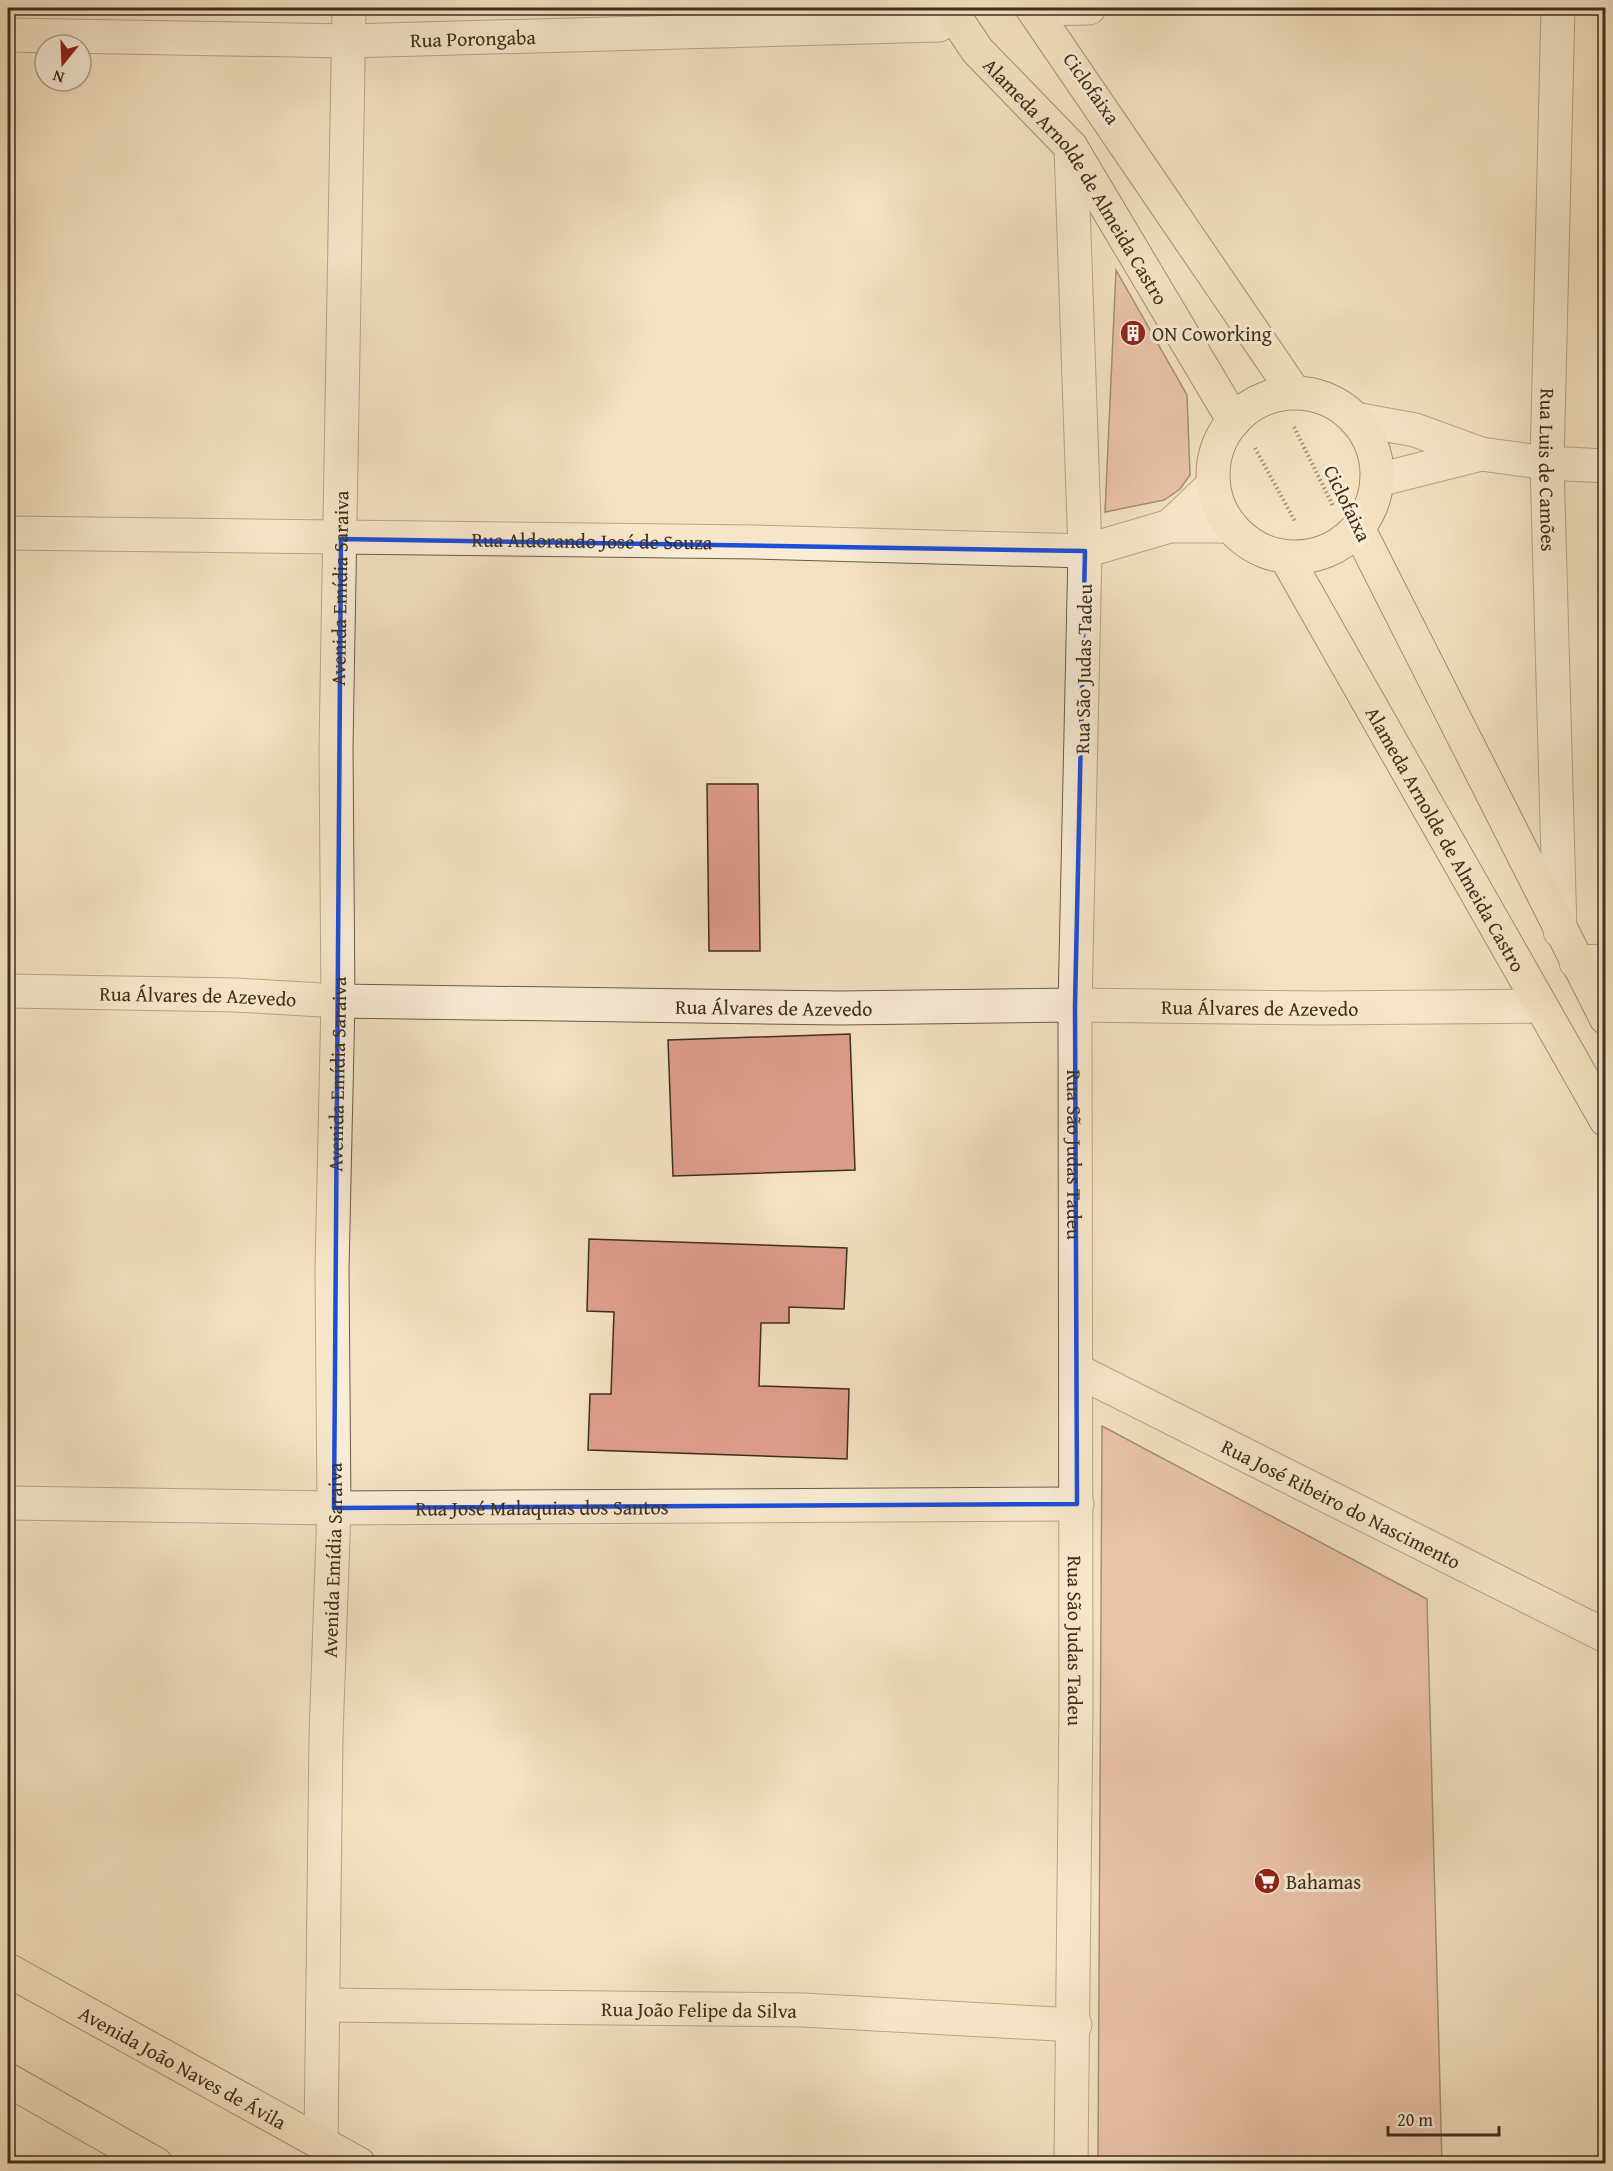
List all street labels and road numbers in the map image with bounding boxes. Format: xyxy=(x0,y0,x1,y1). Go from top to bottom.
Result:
street label: Rua Porongaba xyxy=(410,21,537,54)
street label: Ciclofaixa xyxy=(1057,46,1128,130)
street label: Alameda Arnolde de Almeida Castro xyxy=(977,51,1176,310)
street label: Rua Luis de Camões xyxy=(1533,388,1564,552)
street label: Ciclofaixa xyxy=(1317,460,1379,547)
street label: Avenida Emídia Saraiva xyxy=(323,490,355,686)
street label: Rua Aldorando José de Souza xyxy=(471,524,713,556)
street label: Rua São Judas Tadeu xyxy=(1067,583,1099,754)
street label: Alameda Arnolde de Almeida Castro xyxy=(1359,701,1533,977)
street label: Avenida Emídia Saraiva xyxy=(320,976,353,1172)
street label: Rua Álvares de Azevedo xyxy=(99,978,297,1013)
street label: Rua Álvares de Azevedo xyxy=(675,991,873,1023)
street label: Rua Álvares de Azevedo xyxy=(1161,992,1358,1023)
street label: Rua São Judas Tadeu xyxy=(1061,1069,1090,1240)
street label: Rua José Ribeiro do Nascimento xyxy=(1217,1431,1466,1575)
street label: Avenida Emídia Saraiva xyxy=(314,1462,349,1658)
street label: Rua José Malaquias dos Santos xyxy=(415,1492,669,1522)
street label: Rua São Judas Tadeu xyxy=(1061,1555,1091,1726)
street label: Rua João Felipe da Silva xyxy=(601,1993,797,2024)
street label: Avenida João Naves de Ávila xyxy=(74,1998,292,2136)

